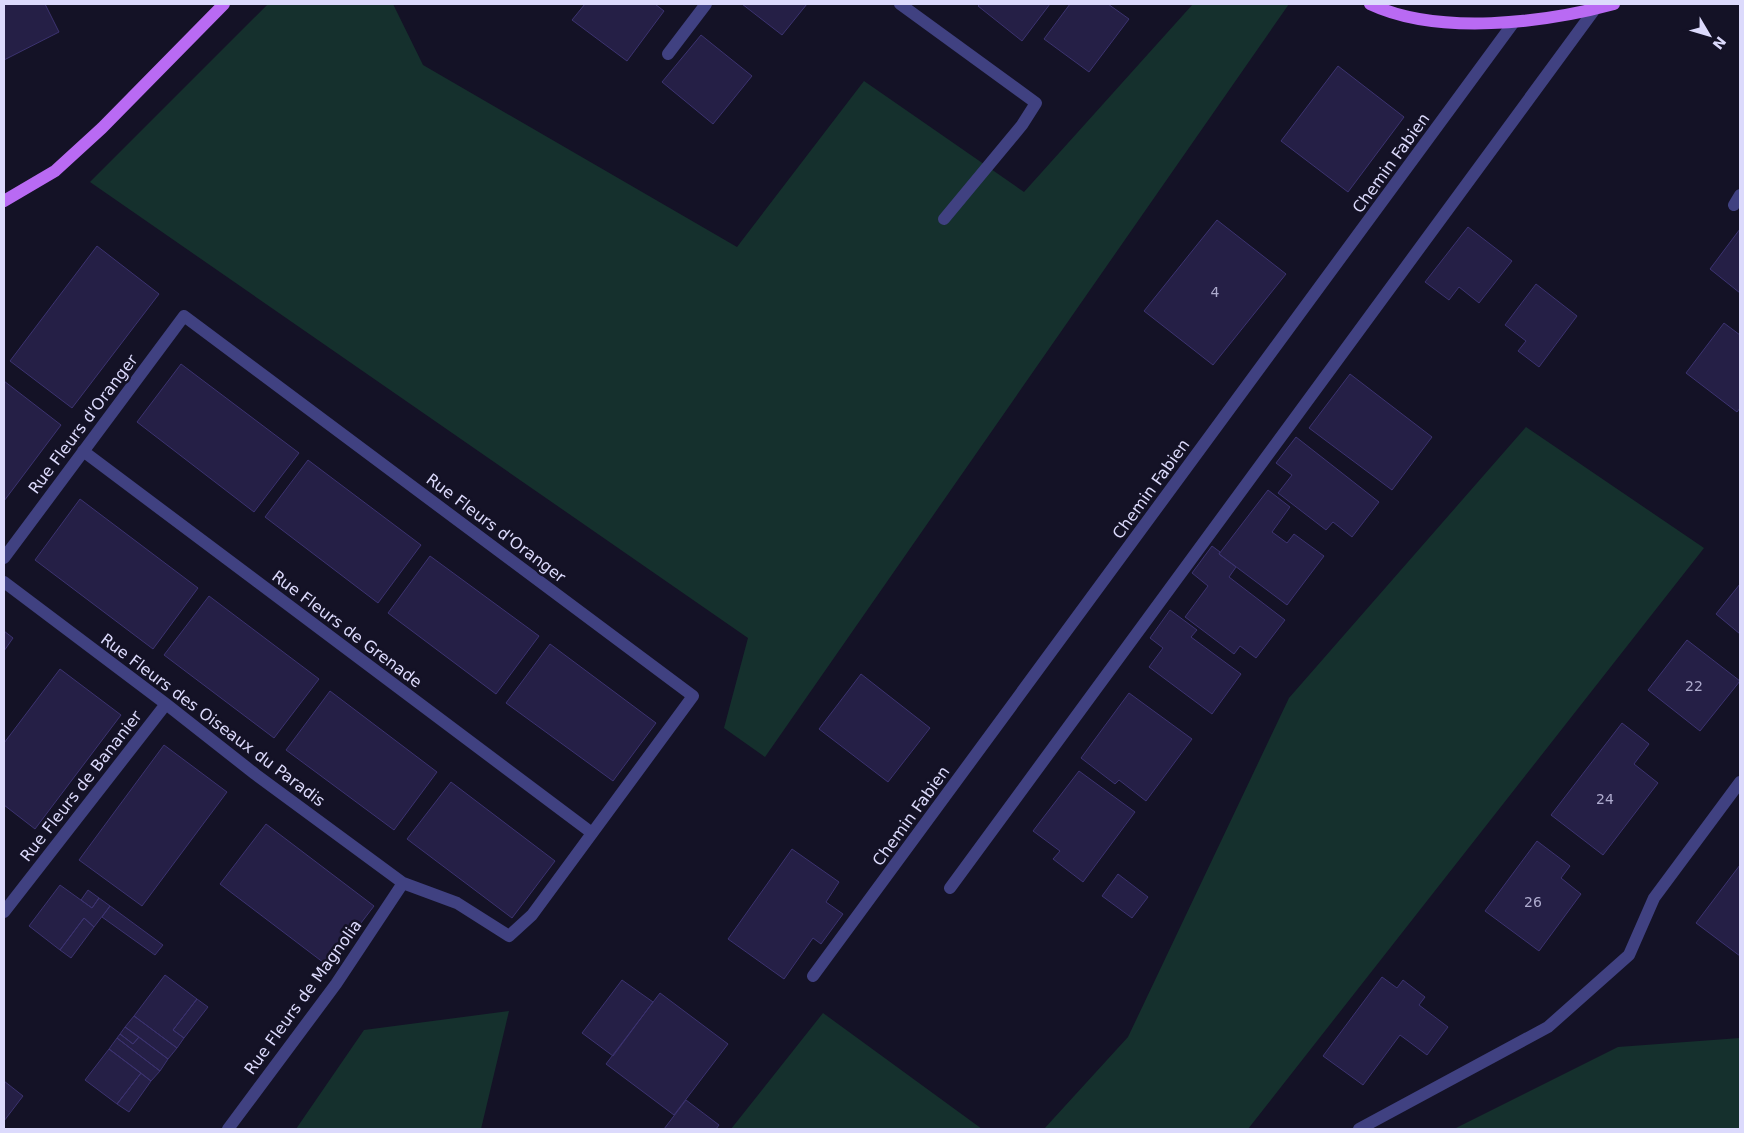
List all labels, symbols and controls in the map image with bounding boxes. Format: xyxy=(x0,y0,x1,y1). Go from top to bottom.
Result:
north arrow xyxy=(1684,10,1734,60)
text: N xyxy=(1709,33,1729,53)
street label: Chemin Fabien xyxy=(1348,109,1434,217)
house number: 4 xyxy=(1211,284,1220,300)
street label: Rue Fleurs d'Oranger xyxy=(24,350,142,497)
street label: Chemin Fabien xyxy=(1108,435,1194,543)
street label: Rue Fleurs d'Oranger xyxy=(423,469,570,587)
street label: Rue Fleurs de Grenade xyxy=(268,566,426,692)
street label: Rue Fleurs des Oiseaux du Paradis xyxy=(97,629,329,811)
house number: 22 xyxy=(1685,678,1703,694)
street label: Rue Fleurs de Bananier xyxy=(16,707,146,865)
street label: Chemin Fabien xyxy=(868,762,954,870)
house number: 24 xyxy=(1596,791,1614,807)
house number: 26 xyxy=(1524,894,1542,910)
street label: Rue Fleurs de Magnolia xyxy=(240,916,366,1078)

